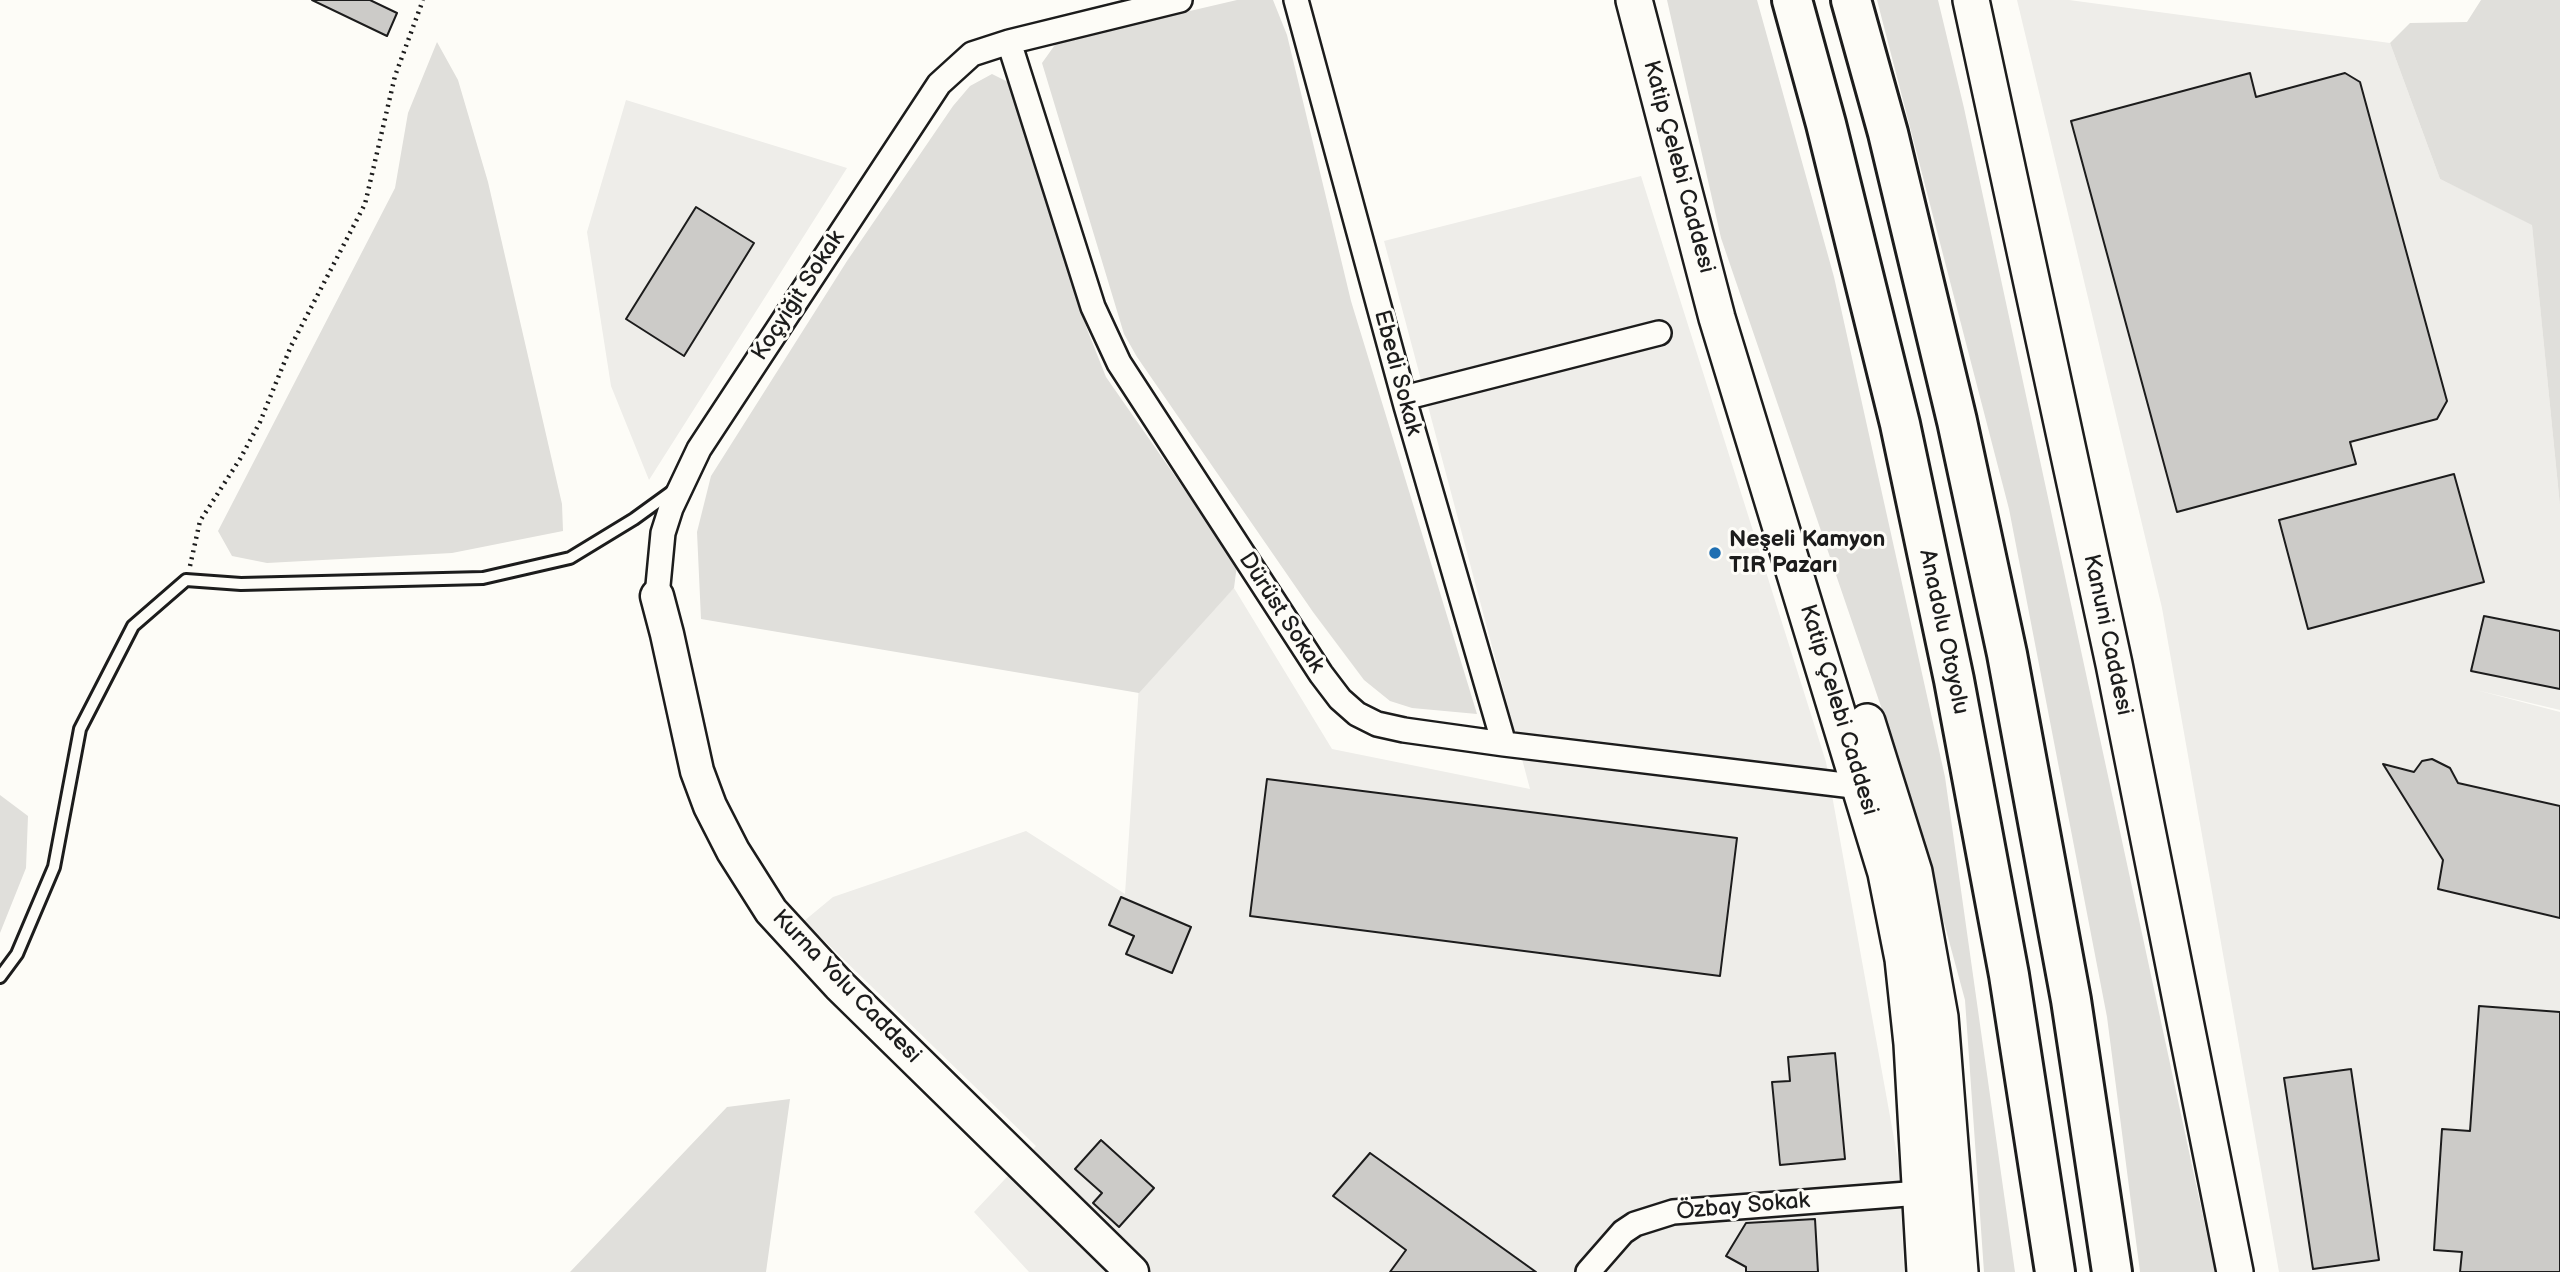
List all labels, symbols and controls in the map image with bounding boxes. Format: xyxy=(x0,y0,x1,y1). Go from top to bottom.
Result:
street label: Katip Çelebi Caddesi xyxy=(1636,58,1720,276)
street label: Koçyiğit Sokak xyxy=(747,226,851,366)
street label: Ebedi Sokak xyxy=(1367,307,1427,439)
place label: Neşeli Kamyon TIR Pazarı xyxy=(1729,526,1885,580)
marker: Neşeli Kamyon TIR Pazarı xyxy=(1707,545,1723,561)
street label: Anadolu Otoyolu xyxy=(1912,547,1974,717)
street label: Dürüst Sokak xyxy=(1232,548,1330,678)
street label: Kanuni Caddesi xyxy=(2076,552,2138,718)
street label: Katip Çelebi Caddesi xyxy=(1793,601,1883,819)
street label: Kurna Yolu Caddesi xyxy=(766,905,926,1069)
street label: Özbay Sokak xyxy=(1675,1187,1811,1227)

